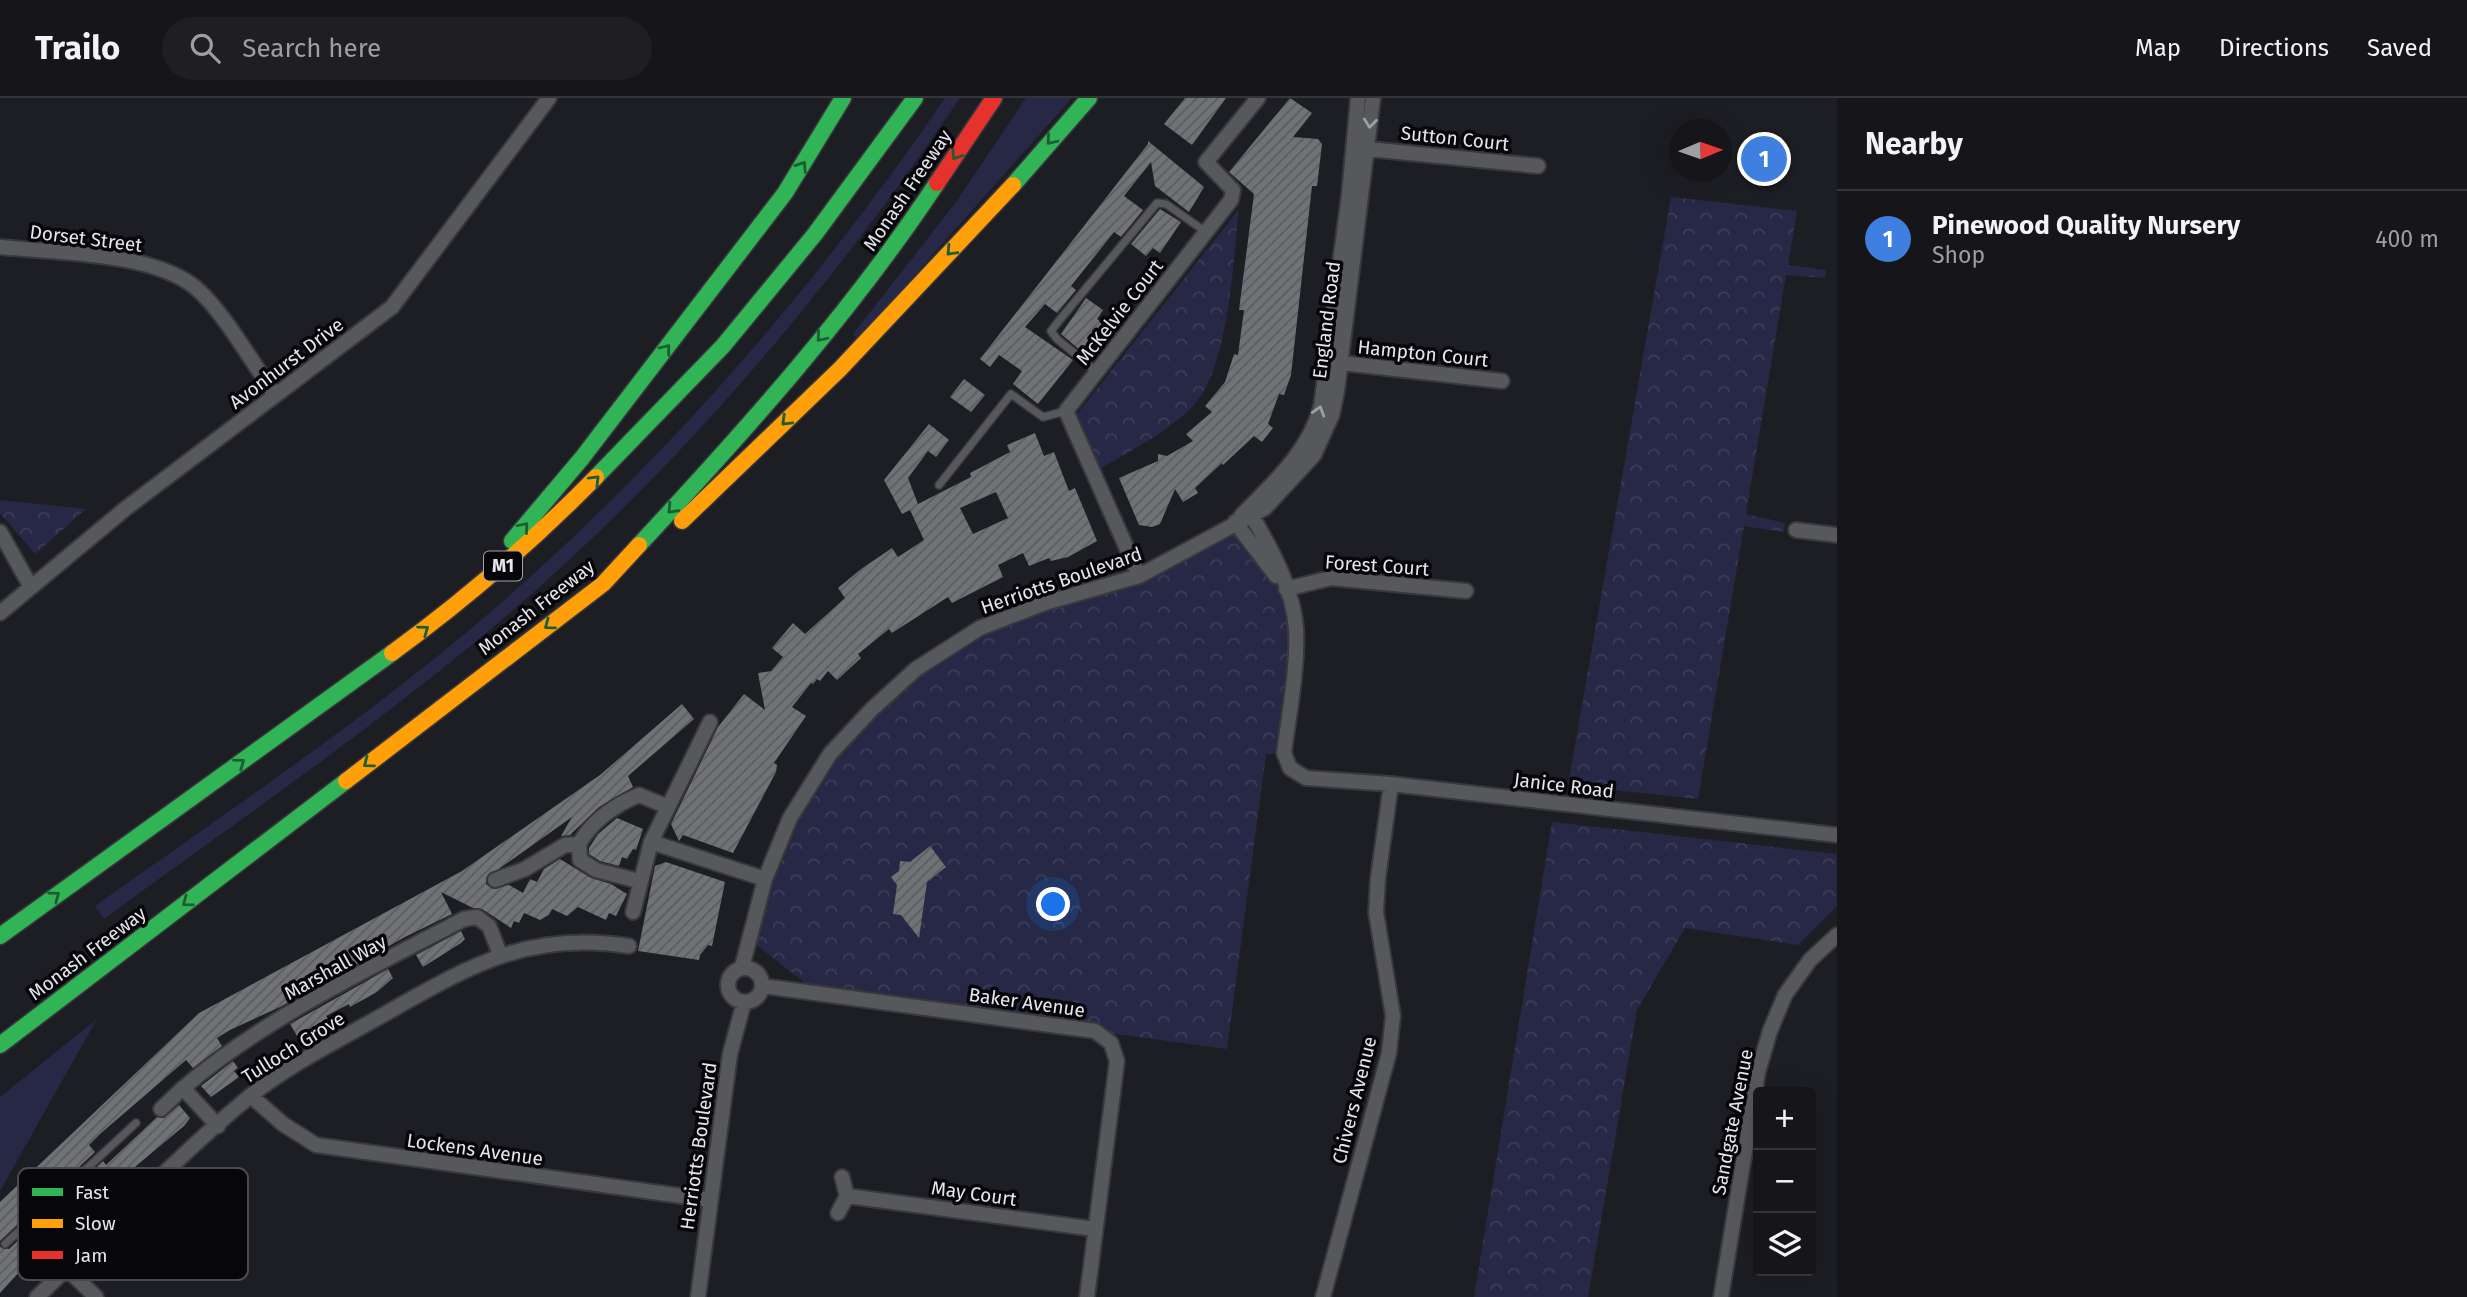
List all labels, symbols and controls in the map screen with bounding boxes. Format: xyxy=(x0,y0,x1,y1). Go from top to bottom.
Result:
search box xyxy=(162,17,652,80)
text: Trailo xyxy=(35,28,120,68)
icon: search xyxy=(186,29,224,67)
text: Search here xyxy=(242,33,381,64)
text: Map xyxy=(2135,34,2181,62)
text: Directions xyxy=(2219,34,2329,62)
text: Saved xyxy=(2367,34,2432,62)
one-way arrow xyxy=(1363,118,1378,129)
north arrow xyxy=(1669,119,1732,182)
street label: Sutton Court xyxy=(1400,121,1510,156)
street label: Monash Freeway xyxy=(858,125,957,255)
text: Nearby xyxy=(1865,126,1963,162)
one-way arrow xyxy=(1047,131,1059,144)
pin: 1 xyxy=(1741,133,1787,185)
one-way arrow xyxy=(952,147,964,160)
one-way arrow xyxy=(793,161,806,174)
text: Pinewood Quality Nursery xyxy=(1932,210,2240,241)
street label: Dorset Street xyxy=(28,220,144,257)
text: 1 xyxy=(1883,225,1893,253)
text: 400 m xyxy=(2375,225,2439,253)
text: Shop xyxy=(1932,241,1985,269)
one-way arrow xyxy=(947,243,959,256)
street label: McKelvie Court xyxy=(1071,255,1168,370)
street label: England Road xyxy=(1308,260,1345,380)
street label: Avonhurst Drive xyxy=(225,313,348,414)
one-way arrow xyxy=(817,329,829,342)
street label: Hampton Court xyxy=(1356,335,1490,372)
one-way arrow xyxy=(658,344,671,356)
one-way arrow xyxy=(1311,405,1326,417)
one-way arrow xyxy=(781,413,794,426)
one-way arrow xyxy=(587,476,599,488)
one-way arrow xyxy=(668,501,680,514)
one-way arrow xyxy=(516,522,528,535)
street label: Herriotts Boulevard xyxy=(978,542,1145,619)
street label: Forest Court xyxy=(1324,550,1430,581)
road number: M1 xyxy=(484,552,522,580)
street label: Monash Freeway xyxy=(474,554,600,660)
one-way arrow xyxy=(544,617,556,629)
one-way arrow xyxy=(416,626,429,638)
one-way arrow xyxy=(363,755,376,768)
one-way arrow xyxy=(232,759,245,771)
street label: Janice Road xyxy=(1513,768,1615,803)
your location xyxy=(1036,887,1070,921)
one-way arrow xyxy=(47,892,60,905)
one-way arrow xyxy=(183,893,195,906)
street label: Monash Freeway xyxy=(24,901,151,1005)
street label: Marshall Way xyxy=(280,930,391,1005)
street label: Baker Avenue xyxy=(967,983,1087,1022)
street label: Tulloch Grove xyxy=(238,1007,349,1088)
street label: Chivers Avenue xyxy=(1328,1034,1381,1166)
street label: Sandgate Avenue xyxy=(1707,1047,1758,1197)
street label: Herriotts Boulevard xyxy=(675,1061,722,1231)
map controls xyxy=(1753,1087,1816,1276)
button: + xyxy=(1753,1087,1816,1150)
street label: Lockens Avenue xyxy=(405,1129,544,1170)
button: − xyxy=(1753,1150,1816,1213)
legend xyxy=(18,1168,248,1280)
street label: May Court xyxy=(930,1176,1018,1211)
text: Fast xyxy=(75,1181,109,1204)
text: Slow xyxy=(75,1212,116,1235)
button: layers xyxy=(1753,1213,1816,1276)
text: Jam xyxy=(75,1244,107,1267)

